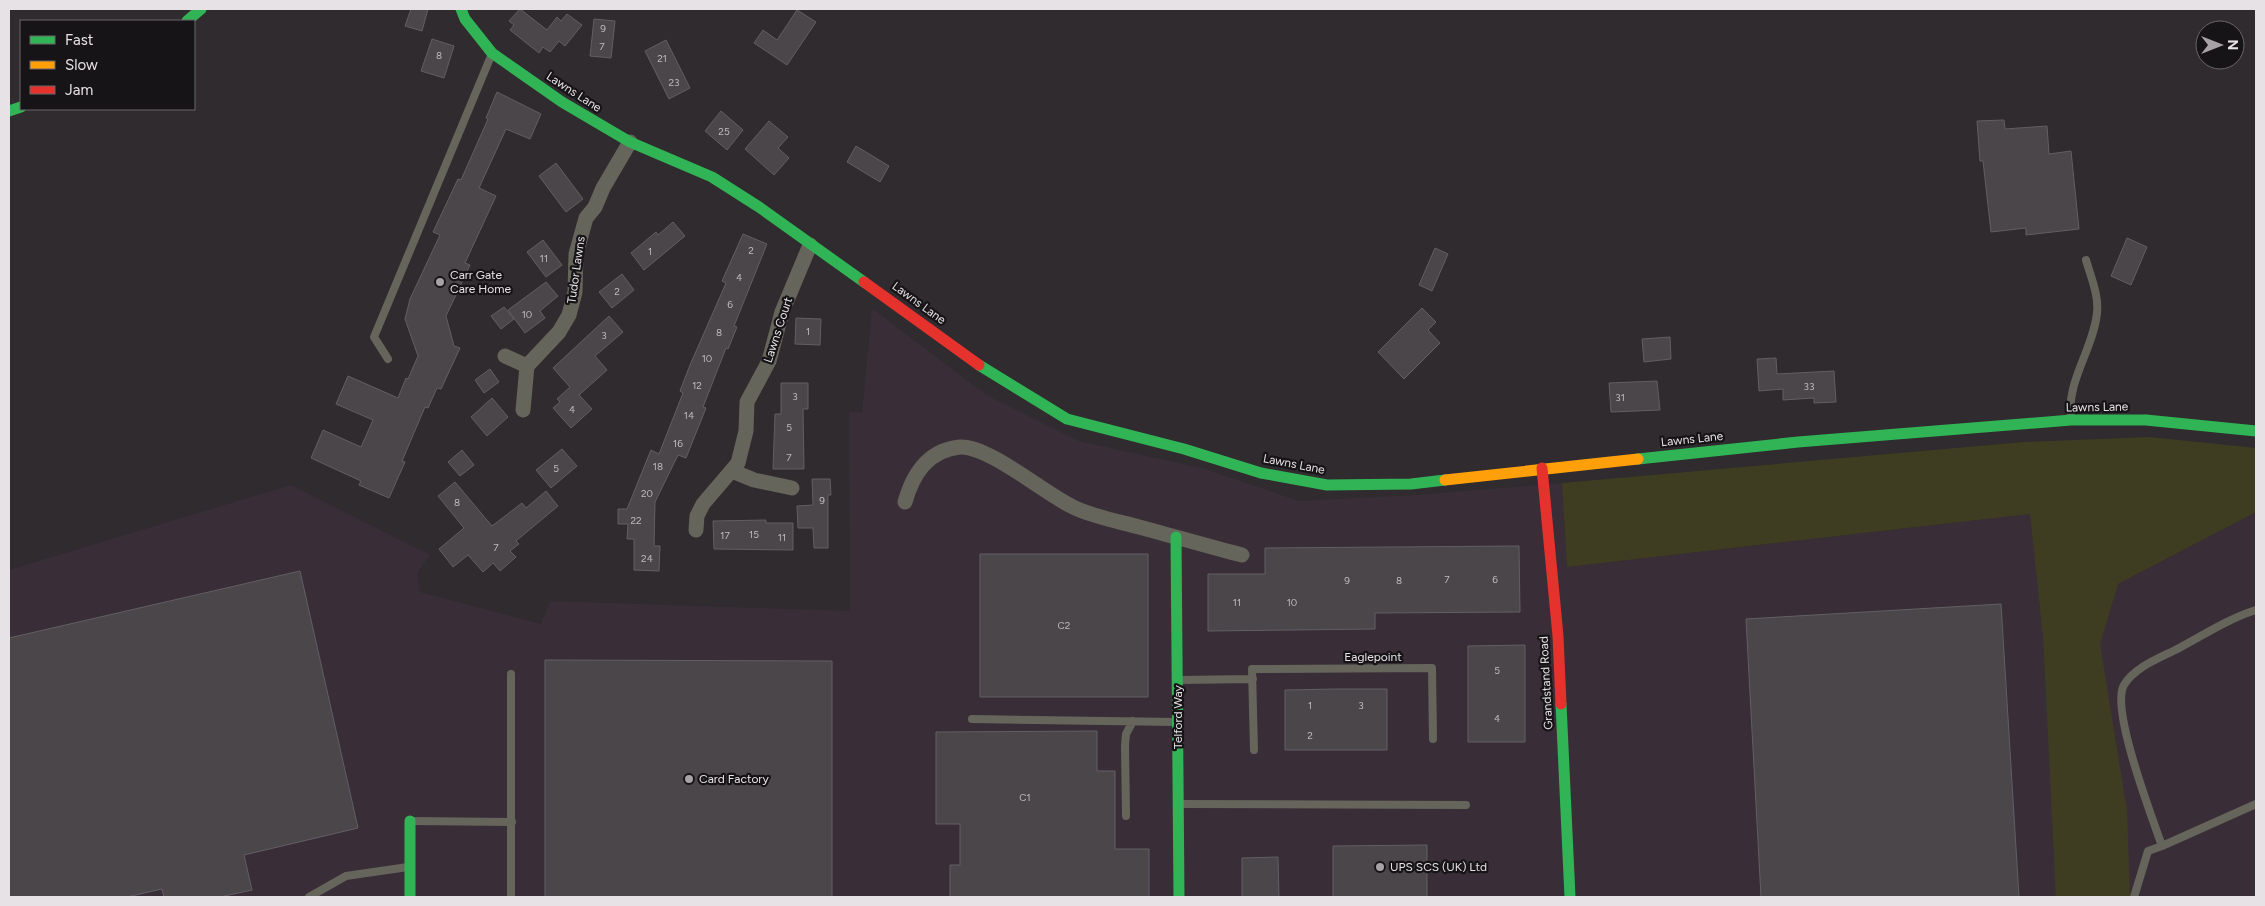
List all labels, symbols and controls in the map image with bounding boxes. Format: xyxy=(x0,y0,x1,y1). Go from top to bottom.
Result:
legend xyxy=(20,20,195,110)
north arrow xyxy=(2195,20,2245,70)
house number: 9 xyxy=(600,22,606,35)
text: Fast xyxy=(65,31,94,49)
house number: 7 xyxy=(599,40,605,53)
text: N xyxy=(2224,40,2241,50)
house number: 8 xyxy=(436,49,442,62)
house number: 21 xyxy=(657,52,667,65)
text: Slow xyxy=(65,56,98,74)
street label: Lawns Lane xyxy=(544,69,604,115)
house number: 23 xyxy=(668,76,680,89)
text: Jam xyxy=(65,81,93,99)
house number: 25 xyxy=(718,125,730,138)
street label: Tudor Lawns xyxy=(564,235,588,305)
house number: 2 xyxy=(748,244,754,257)
house number: 1 xyxy=(648,245,652,258)
house number: 11 xyxy=(540,252,548,265)
place label: Carr Gate Care Home xyxy=(450,268,512,296)
house number: 4 xyxy=(736,271,742,284)
marker: Carr Gate Care Home xyxy=(434,276,446,288)
street label: Lawns Lane xyxy=(890,279,949,327)
house number: 2 xyxy=(614,285,620,298)
street label: Lawns Court xyxy=(761,295,795,364)
house number: 6 xyxy=(727,298,733,311)
house number: 10 xyxy=(522,308,532,321)
house number: 1 xyxy=(806,325,810,338)
house number: 8 xyxy=(716,326,722,339)
house number: 3 xyxy=(601,329,607,342)
house number: 10 xyxy=(702,352,712,365)
house number: 12 xyxy=(692,379,702,392)
house number: 33 xyxy=(1804,380,1814,393)
house number: 3 xyxy=(792,390,798,403)
house number: 31 xyxy=(1615,391,1625,404)
street label: Lawns Lane xyxy=(2066,399,2129,415)
house number: 4 xyxy=(569,403,575,416)
house number: 14 xyxy=(684,409,694,422)
house number: 5 xyxy=(786,421,792,434)
street label: Lawns Lane xyxy=(1660,429,1724,449)
house number: 16 xyxy=(673,437,683,450)
house number: 7 xyxy=(786,451,792,464)
street label: Lawns Lane xyxy=(1262,451,1326,477)
house number: 18 xyxy=(653,460,663,473)
house number: 5 xyxy=(553,462,559,475)
house number: 20 xyxy=(641,487,653,500)
house number: 9 xyxy=(819,494,825,507)
house number: 8 xyxy=(454,496,460,509)
house number: 22 xyxy=(630,514,642,527)
house number: 15 xyxy=(749,528,759,541)
house number: 17 xyxy=(720,529,730,542)
house number: 11 xyxy=(778,531,786,544)
house number: 7 xyxy=(493,541,499,554)
house number: 24 xyxy=(641,552,653,565)
house number: 7 xyxy=(1444,573,1450,586)
house number: 6 xyxy=(1492,573,1498,586)
house number: 9 xyxy=(1344,574,1350,587)
house number: 8 xyxy=(1396,574,1402,587)
house number: 11 xyxy=(1233,596,1241,609)
house number: 10 xyxy=(1287,596,1297,609)
house number: C2 xyxy=(1058,619,1070,632)
street label: Grandstand Road xyxy=(1537,636,1555,730)
street label: Eaglepoint xyxy=(1344,650,1402,664)
house number: 5 xyxy=(1494,664,1500,677)
street label: Telford Way xyxy=(1171,684,1185,749)
house number: 1 xyxy=(1308,699,1312,712)
house number: 3 xyxy=(1358,699,1364,712)
house number: 4 xyxy=(1494,712,1500,725)
house number: 2 xyxy=(1307,729,1313,742)
place label: Card Factory xyxy=(699,772,769,786)
marker: Card Factory xyxy=(683,773,695,785)
house number: C1 xyxy=(1019,791,1031,804)
place label: UPS SCS (UK) Ltd xyxy=(1390,860,1487,874)
marker: UPS SCS (UK) Ltd xyxy=(1374,861,1386,873)

